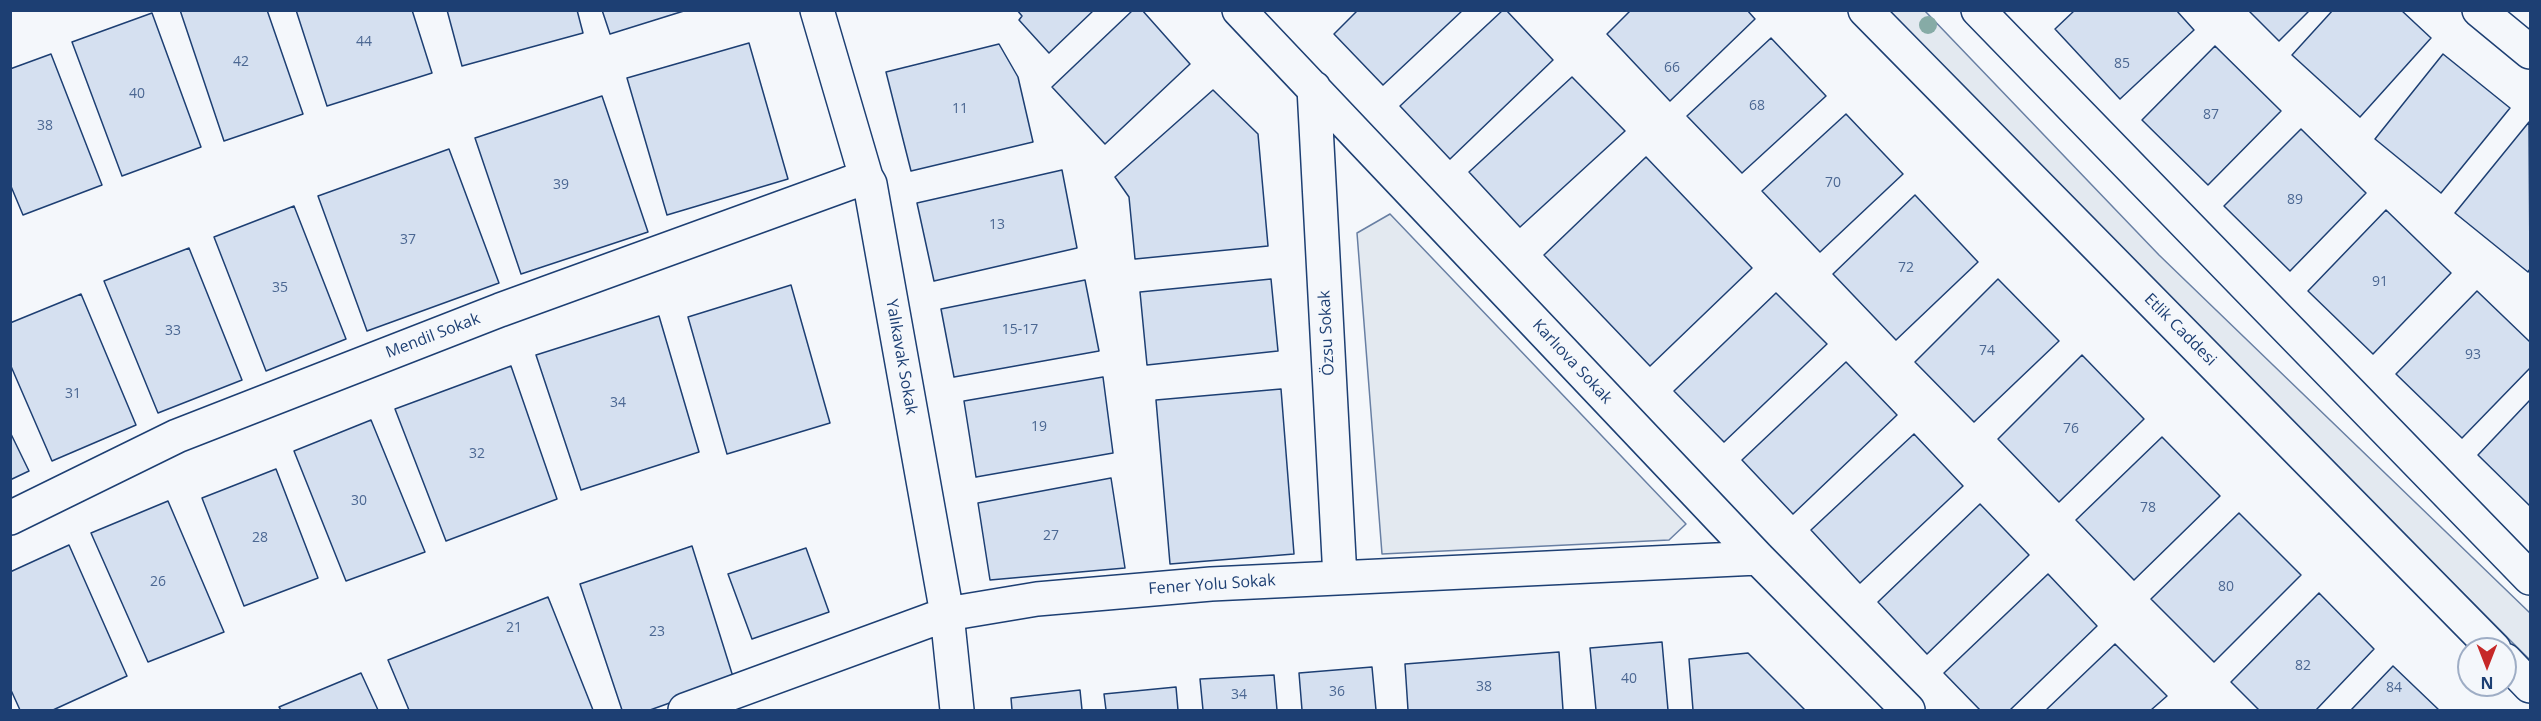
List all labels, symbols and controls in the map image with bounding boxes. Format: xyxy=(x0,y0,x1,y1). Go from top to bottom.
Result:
house number: 44 xyxy=(356,34,372,50)
house number: 42 xyxy=(233,54,249,70)
house number: 85 xyxy=(2114,56,2130,72)
house number: 66 xyxy=(1664,60,1680,76)
house number: 40 xyxy=(129,86,145,102)
house number: 68 xyxy=(1749,98,1765,114)
house number: 11 xyxy=(952,101,968,117)
house number: 87 xyxy=(2203,107,2219,123)
house number: 38 xyxy=(37,118,53,134)
house number: 70 xyxy=(1825,175,1841,191)
house number: 39 xyxy=(553,177,569,193)
house number: 89 xyxy=(2287,192,2303,208)
house number: 13 xyxy=(989,217,1005,233)
house number: 37 xyxy=(400,232,416,248)
house number: 72 xyxy=(1898,260,1914,276)
house number: 91 xyxy=(2372,274,2388,290)
house number: 35 xyxy=(272,280,288,296)
street label: Özsu Sokak xyxy=(1315,290,1339,376)
street label: Etlik Caddesi xyxy=(2140,290,2220,370)
street label: Yalıkavak Sokak xyxy=(881,298,921,416)
street label: Mendil Sokak xyxy=(383,309,483,363)
street label: Karlıova Sokak xyxy=(1528,316,1616,408)
house number: 15-17 xyxy=(1002,322,1038,338)
house number: 33 xyxy=(165,323,181,339)
house number: 74 xyxy=(1979,343,1995,359)
house number: 93 xyxy=(2465,347,2481,363)
house number: 31 xyxy=(65,386,81,402)
house number: 34 xyxy=(610,395,626,411)
house number: 19 xyxy=(1031,419,1047,435)
house number: 76 xyxy=(2063,421,2079,437)
house number: 32 xyxy=(469,446,485,462)
house number: 30 xyxy=(351,493,367,509)
house number: 78 xyxy=(2140,500,2156,516)
house number: 27 xyxy=(1043,528,1059,544)
house number: 28 xyxy=(252,530,268,546)
street label: Fener Yolu Sokak xyxy=(1148,571,1276,599)
house number: 26 xyxy=(150,574,166,590)
house number: 80 xyxy=(2218,579,2234,595)
house number: 21 xyxy=(506,620,522,636)
house number: 23 xyxy=(649,624,665,640)
north arrow xyxy=(2457,637,2517,697)
house number: 82 xyxy=(2295,658,2311,674)
house number: 40 xyxy=(1621,671,1637,687)
text: N xyxy=(2481,672,2494,694)
house number: 38 xyxy=(1476,679,1492,695)
house number: 84 xyxy=(2386,680,2402,696)
house number: 36 xyxy=(1329,684,1345,700)
house number: 34 xyxy=(1231,687,1247,703)

